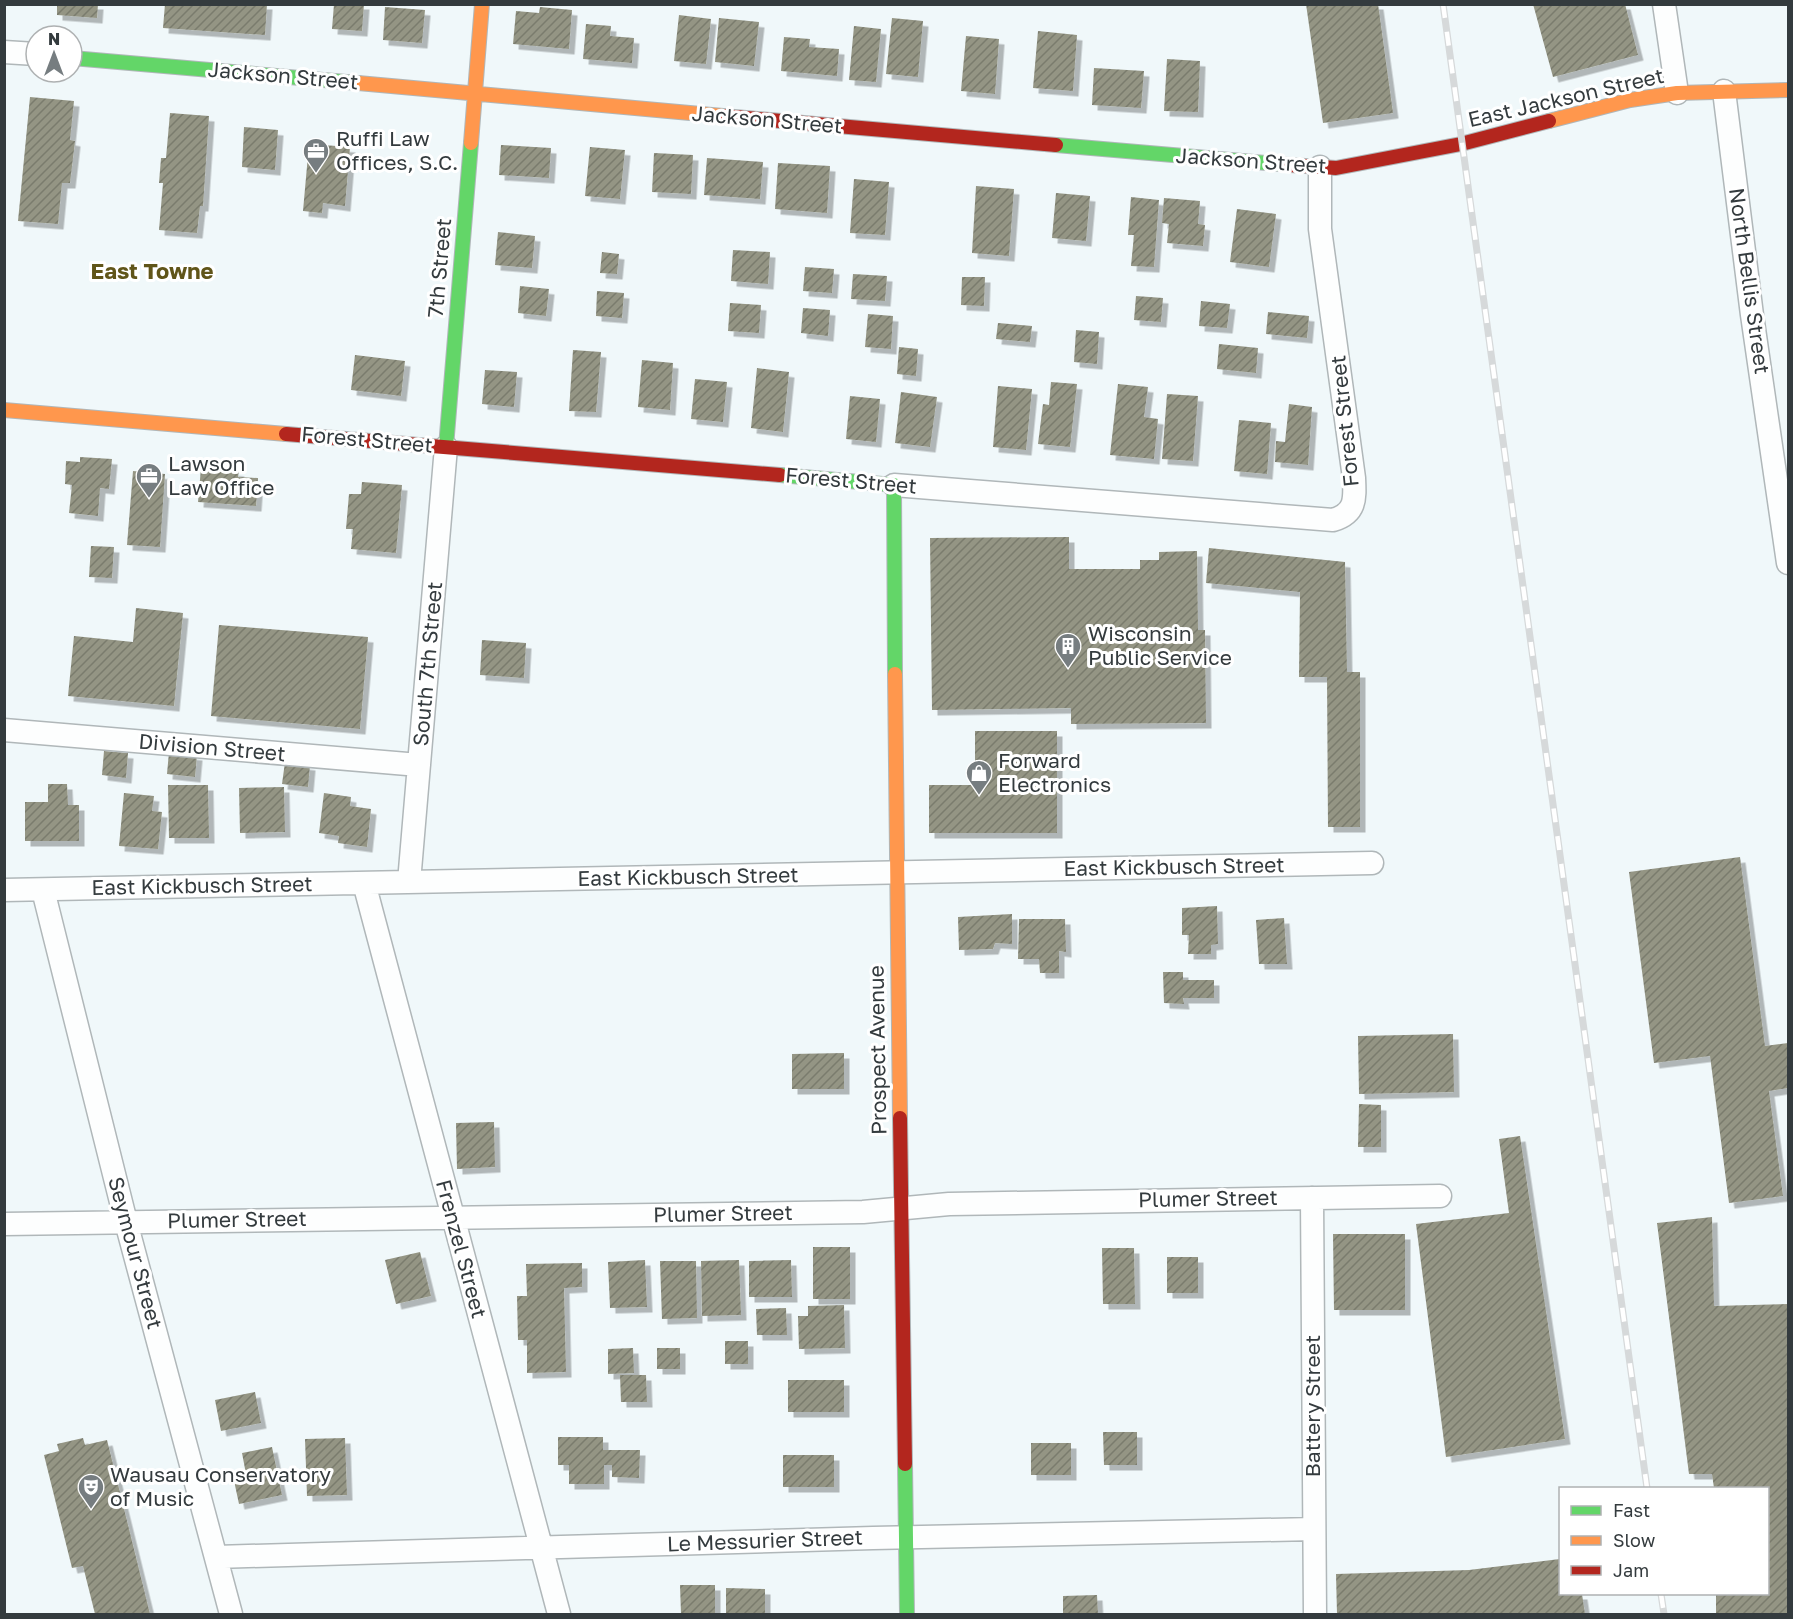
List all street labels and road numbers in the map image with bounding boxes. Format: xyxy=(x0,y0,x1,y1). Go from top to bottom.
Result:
street label: Jackson Street xyxy=(207,55,359,95)
street label: East Jackson Street xyxy=(1465,62,1666,132)
street label: Jackson Street xyxy=(691,99,843,139)
street label: Jackson Street xyxy=(1175,142,1327,178)
street label: North Bellis Street xyxy=(1724,186,1776,376)
street label: 7th Street xyxy=(422,217,456,319)
street label: Forest Street xyxy=(1324,354,1364,488)
street label: Forest Street xyxy=(300,420,434,458)
street label: Forest Street xyxy=(784,461,918,499)
street label: South 7th Street xyxy=(407,581,447,747)
street label: Division Street xyxy=(138,728,287,766)
street label: East Kickbusch Street xyxy=(1063,851,1285,881)
street label: East Kickbusch Street xyxy=(577,861,799,891)
street label: East Kickbusch Street xyxy=(91,870,313,900)
street label: Prospect Avenue xyxy=(863,965,891,1135)
street label: Seymour Street xyxy=(103,1174,169,1332)
street label: Frenzel Street xyxy=(431,1177,493,1321)
street label: Plumer Street xyxy=(1138,1184,1278,1212)
street label: Plumer Street xyxy=(653,1199,793,1227)
street label: Plumer Street xyxy=(167,1205,307,1233)
street label: Battery Street xyxy=(1299,1335,1325,1477)
street label: Le Messurier Street xyxy=(667,1524,863,1556)

